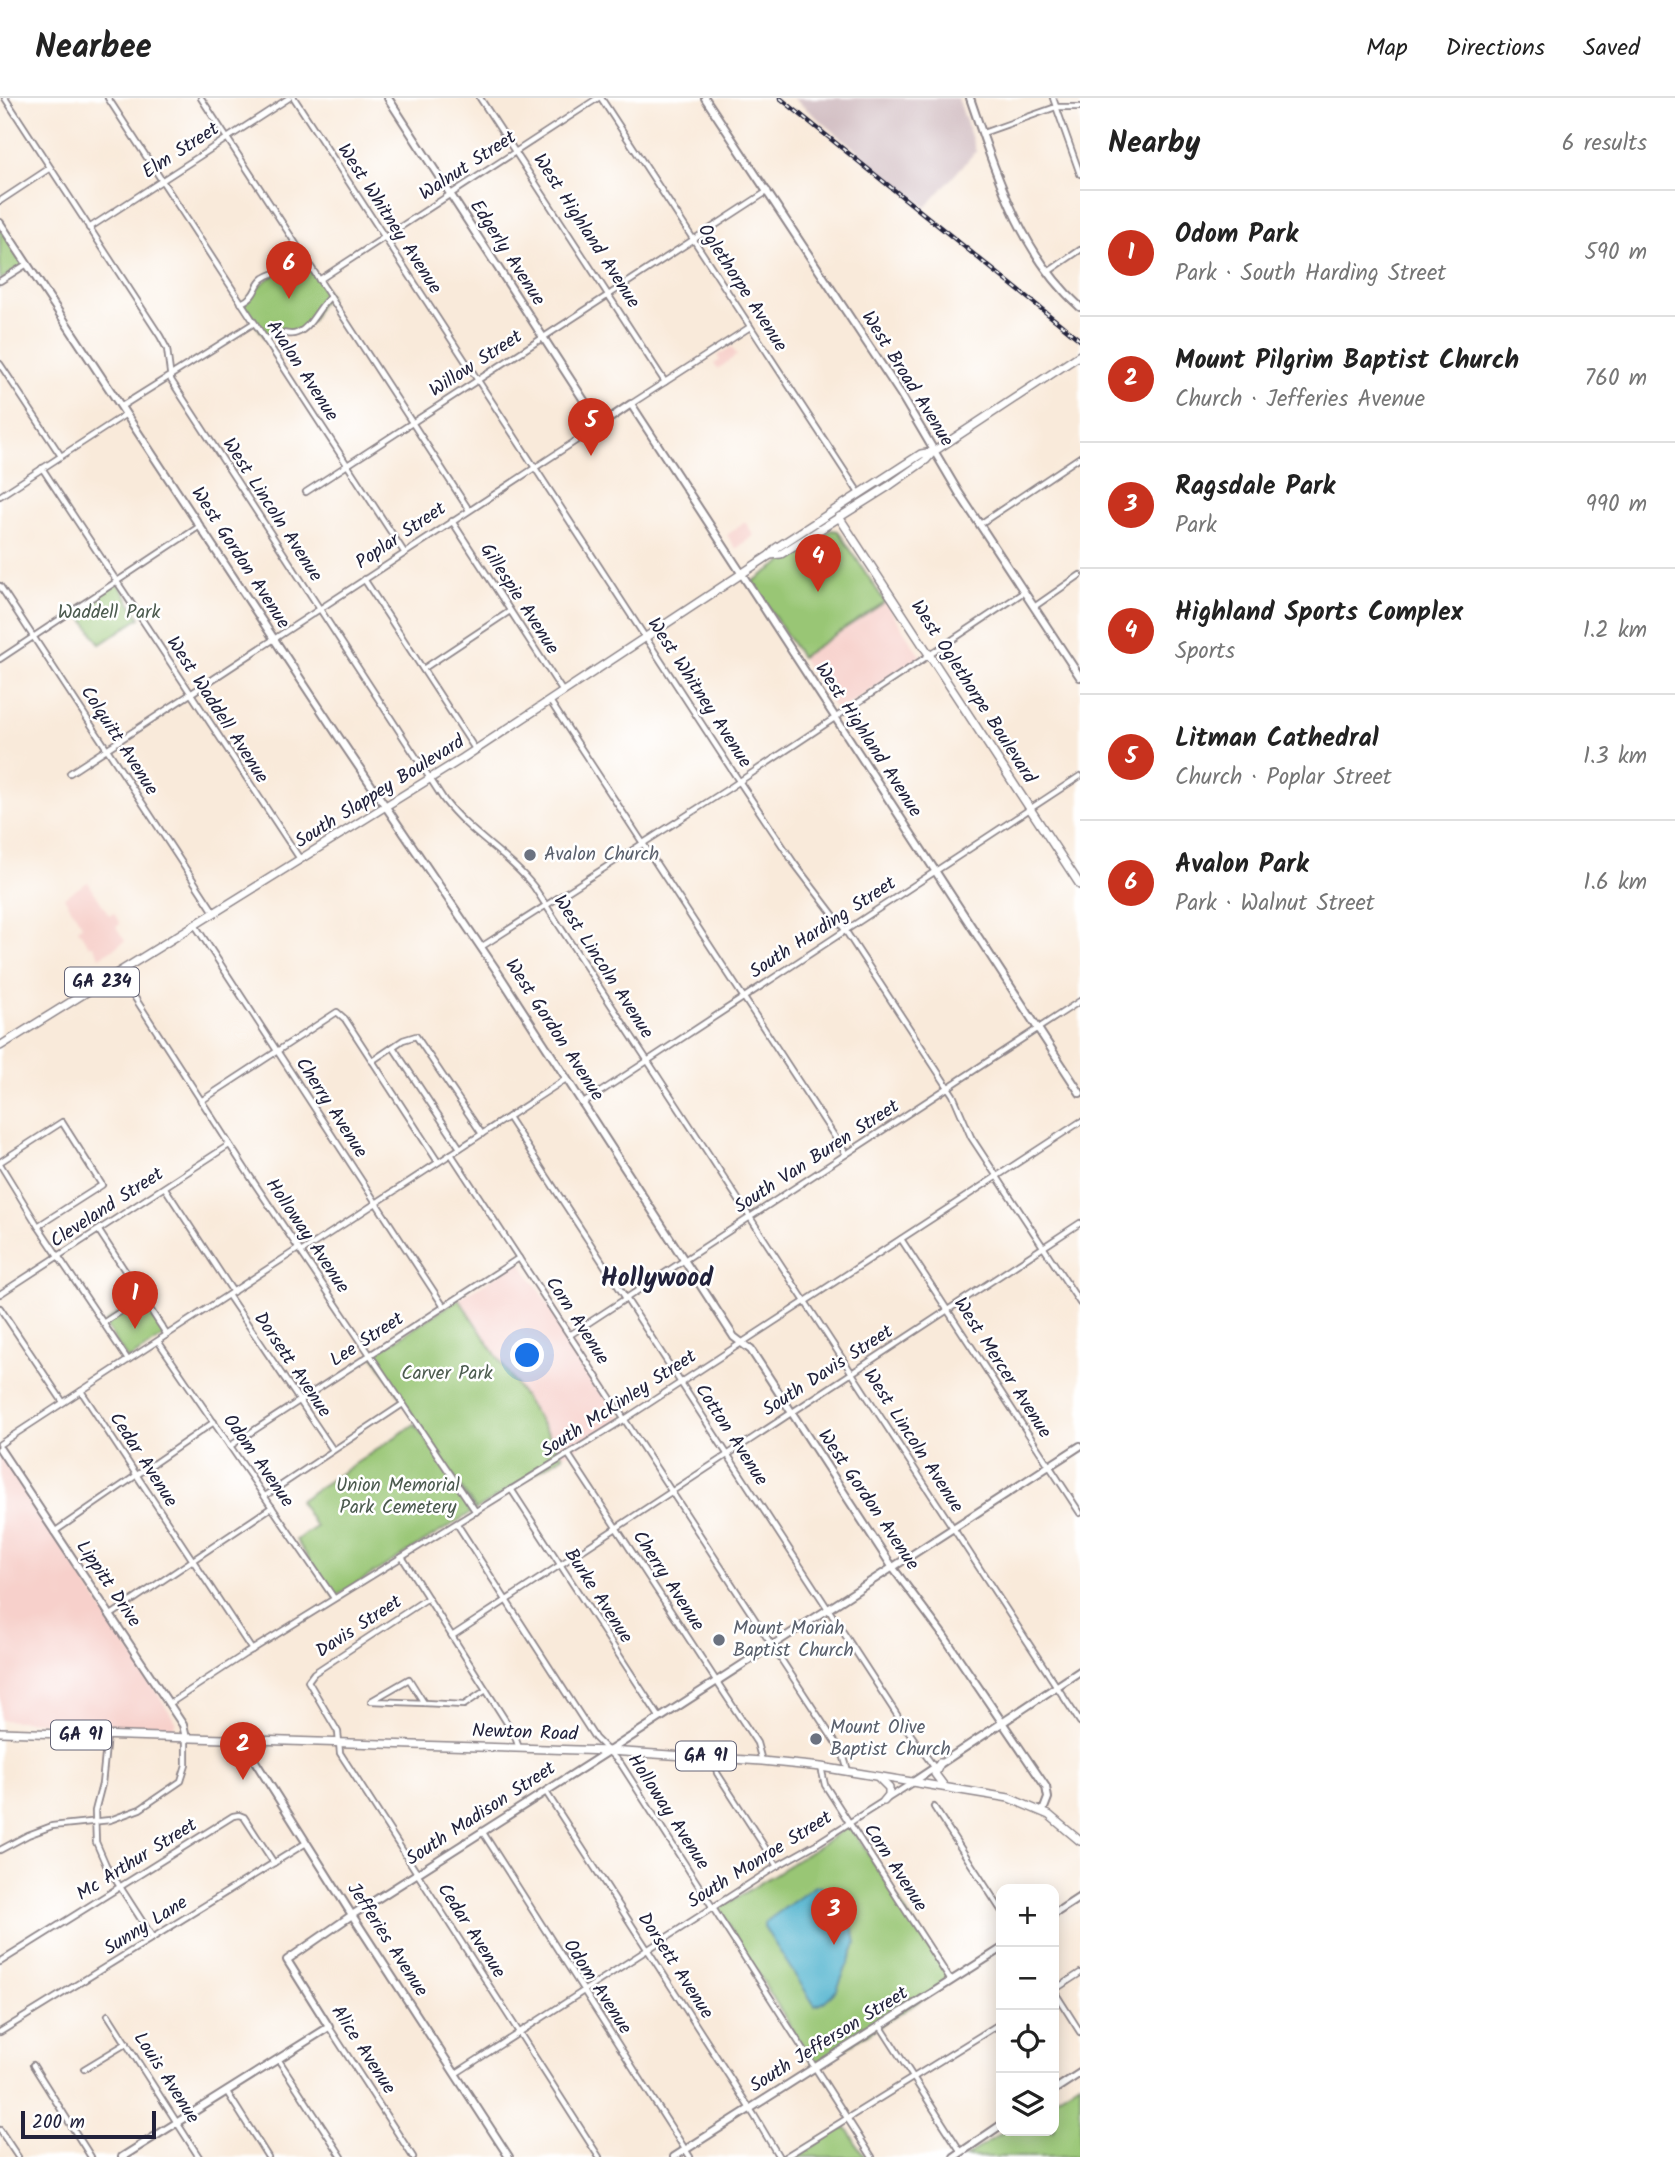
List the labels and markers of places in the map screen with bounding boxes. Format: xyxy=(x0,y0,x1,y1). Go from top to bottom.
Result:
pin: 6 xyxy=(266,241,312,299)
pin: 5 xyxy=(568,398,614,456)
pin: 4 xyxy=(795,534,841,592)
place label: Avalon Church xyxy=(544,840,659,870)
marker: Avalon Church xyxy=(522,847,538,863)
pin: 1 xyxy=(112,1271,158,1329)
place label: Mount Moriah Baptist Church xyxy=(733,1614,854,1666)
marker: Mount Moriah Baptist Church xyxy=(711,1632,727,1648)
place label: Mount Olive Baptist Church xyxy=(830,1713,951,1765)
pin: 2 xyxy=(220,1722,266,1780)
marker: Mount Olive Baptist Church xyxy=(808,1731,824,1747)
pin: 3 xyxy=(811,1887,857,1945)

